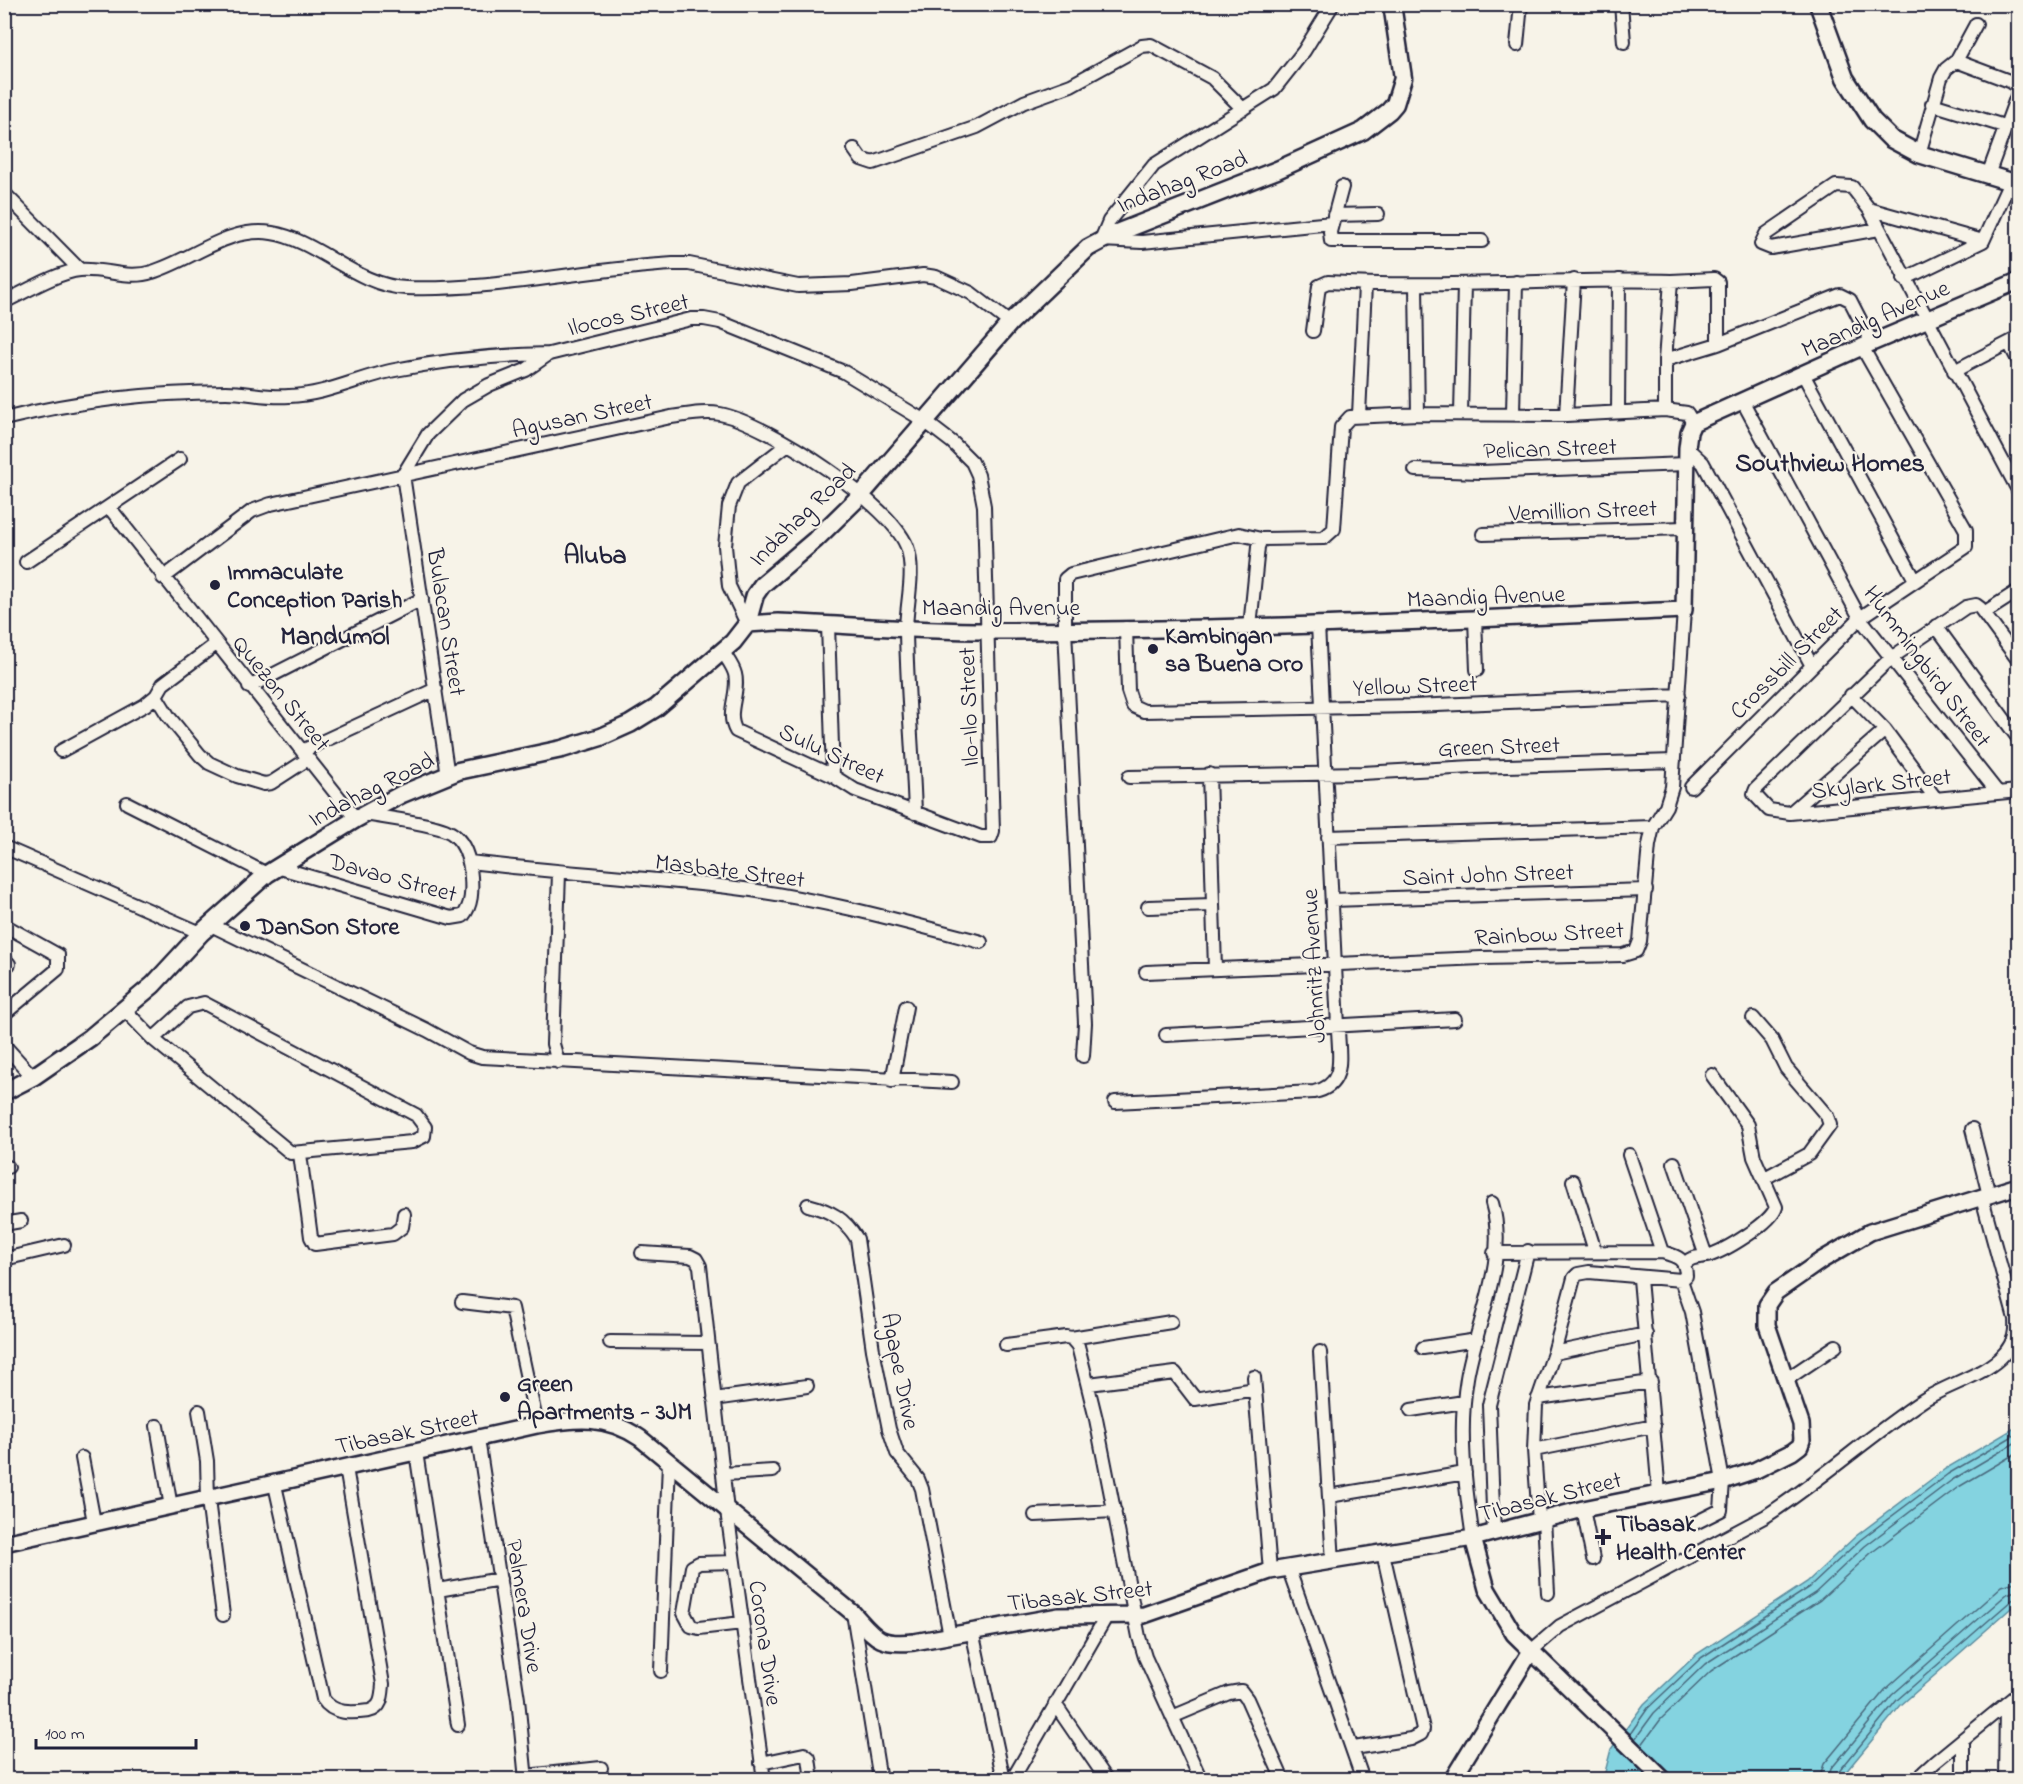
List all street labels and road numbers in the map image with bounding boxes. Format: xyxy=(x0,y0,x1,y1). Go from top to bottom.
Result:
street label: Indahag Road xyxy=(1113,142,1254,224)
street label: Maandig Avenue xyxy=(1796,272,1956,369)
street label: Ilocos Street xyxy=(564,285,693,347)
street label: Agusan Street xyxy=(509,385,656,449)
street label: Pelican Street xyxy=(1483,431,1617,470)
street label: Indahag Road xyxy=(742,455,866,576)
street label: Vemillion Street xyxy=(1507,492,1658,533)
street label: Bulacan Street xyxy=(415,545,473,699)
street label: Maandig Avenue xyxy=(1406,578,1566,619)
street label: Hummingbird Street xyxy=(1853,579,1999,756)
street label: Maandig Avenue xyxy=(922,592,1081,627)
street label: Crossbill Street xyxy=(1723,599,1853,729)
street label: Quezon Street xyxy=(222,629,338,760)
street label: Ilo-Ilo Street xyxy=(951,646,990,767)
street label: Yellow Street xyxy=(1352,668,1478,707)
street label: Sulu Street xyxy=(772,715,890,795)
street label: Green Street xyxy=(1437,729,1561,768)
street label: Indahag Road xyxy=(303,744,442,838)
street label: Skylark Street xyxy=(1809,761,1953,811)
street label: Davao Street xyxy=(323,845,461,913)
street label: Masbate Street xyxy=(653,846,807,899)
street label: Saint John Street xyxy=(1402,856,1575,897)
street label: Johnritz Avenue xyxy=(1294,888,1337,1044)
street label: Rainbow Street xyxy=(1473,914,1625,957)
street label: Agape Drive xyxy=(870,1310,927,1433)
street label: Tibasak Street xyxy=(333,1401,483,1466)
street label: Tibasak Street xyxy=(1476,1464,1626,1533)
street label: Palmera Drive xyxy=(495,1537,550,1676)
street label: Tibasak Street xyxy=(1006,1572,1155,1623)
street label: Corona Drive xyxy=(737,1578,790,1709)

